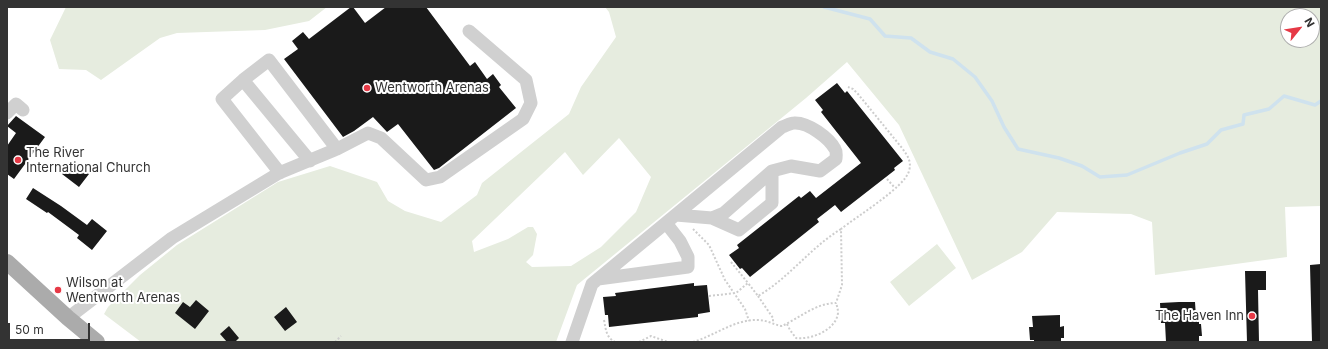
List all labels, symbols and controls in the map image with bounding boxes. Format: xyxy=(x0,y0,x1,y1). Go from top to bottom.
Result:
north arrow xyxy=(1280,8,1320,48)
text: N xyxy=(1301,15,1318,30)
place label: Wentworth Arenas xyxy=(375,80,489,96)
marker: Wentworth Arenas xyxy=(362,83,372,93)
place label: The River International Church xyxy=(26,145,151,176)
marker: The River International Church xyxy=(13,155,23,165)
place label: Wilson at Wentworth Arenas xyxy=(66,275,180,306)
marker: Wilson at Wentworth Arenas xyxy=(53,285,63,295)
place label: The Haven Inn xyxy=(1155,308,1244,324)
marker: The Haven Inn xyxy=(1247,311,1257,321)
scale bar xyxy=(10,315,92,341)
text: 50 m xyxy=(15,322,44,337)

